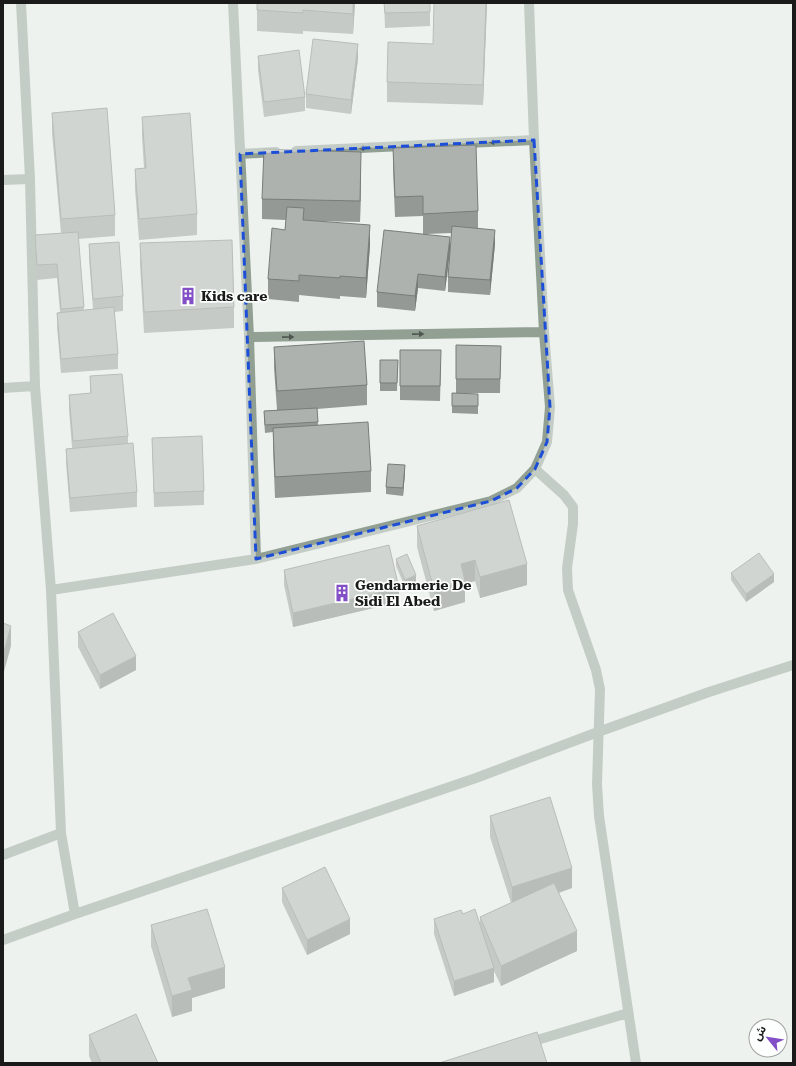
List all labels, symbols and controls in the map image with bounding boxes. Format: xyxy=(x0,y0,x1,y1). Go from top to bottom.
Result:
one-way arrow xyxy=(489,138,501,145)
one-way arrow xyxy=(358,145,371,151)
building icon: Kids care xyxy=(178,286,198,306)
place label: Kids care xyxy=(201,288,268,304)
one-way arrow xyxy=(412,331,425,337)
one-way arrow xyxy=(282,334,295,340)
place label: Gendarmerie De Sidi El Abed xyxy=(355,577,472,609)
building icon: Gendarmerie De Sidi El Abed xyxy=(332,583,352,603)
north arrow xyxy=(748,1018,788,1058)
text: ش xyxy=(750,1023,769,1043)

